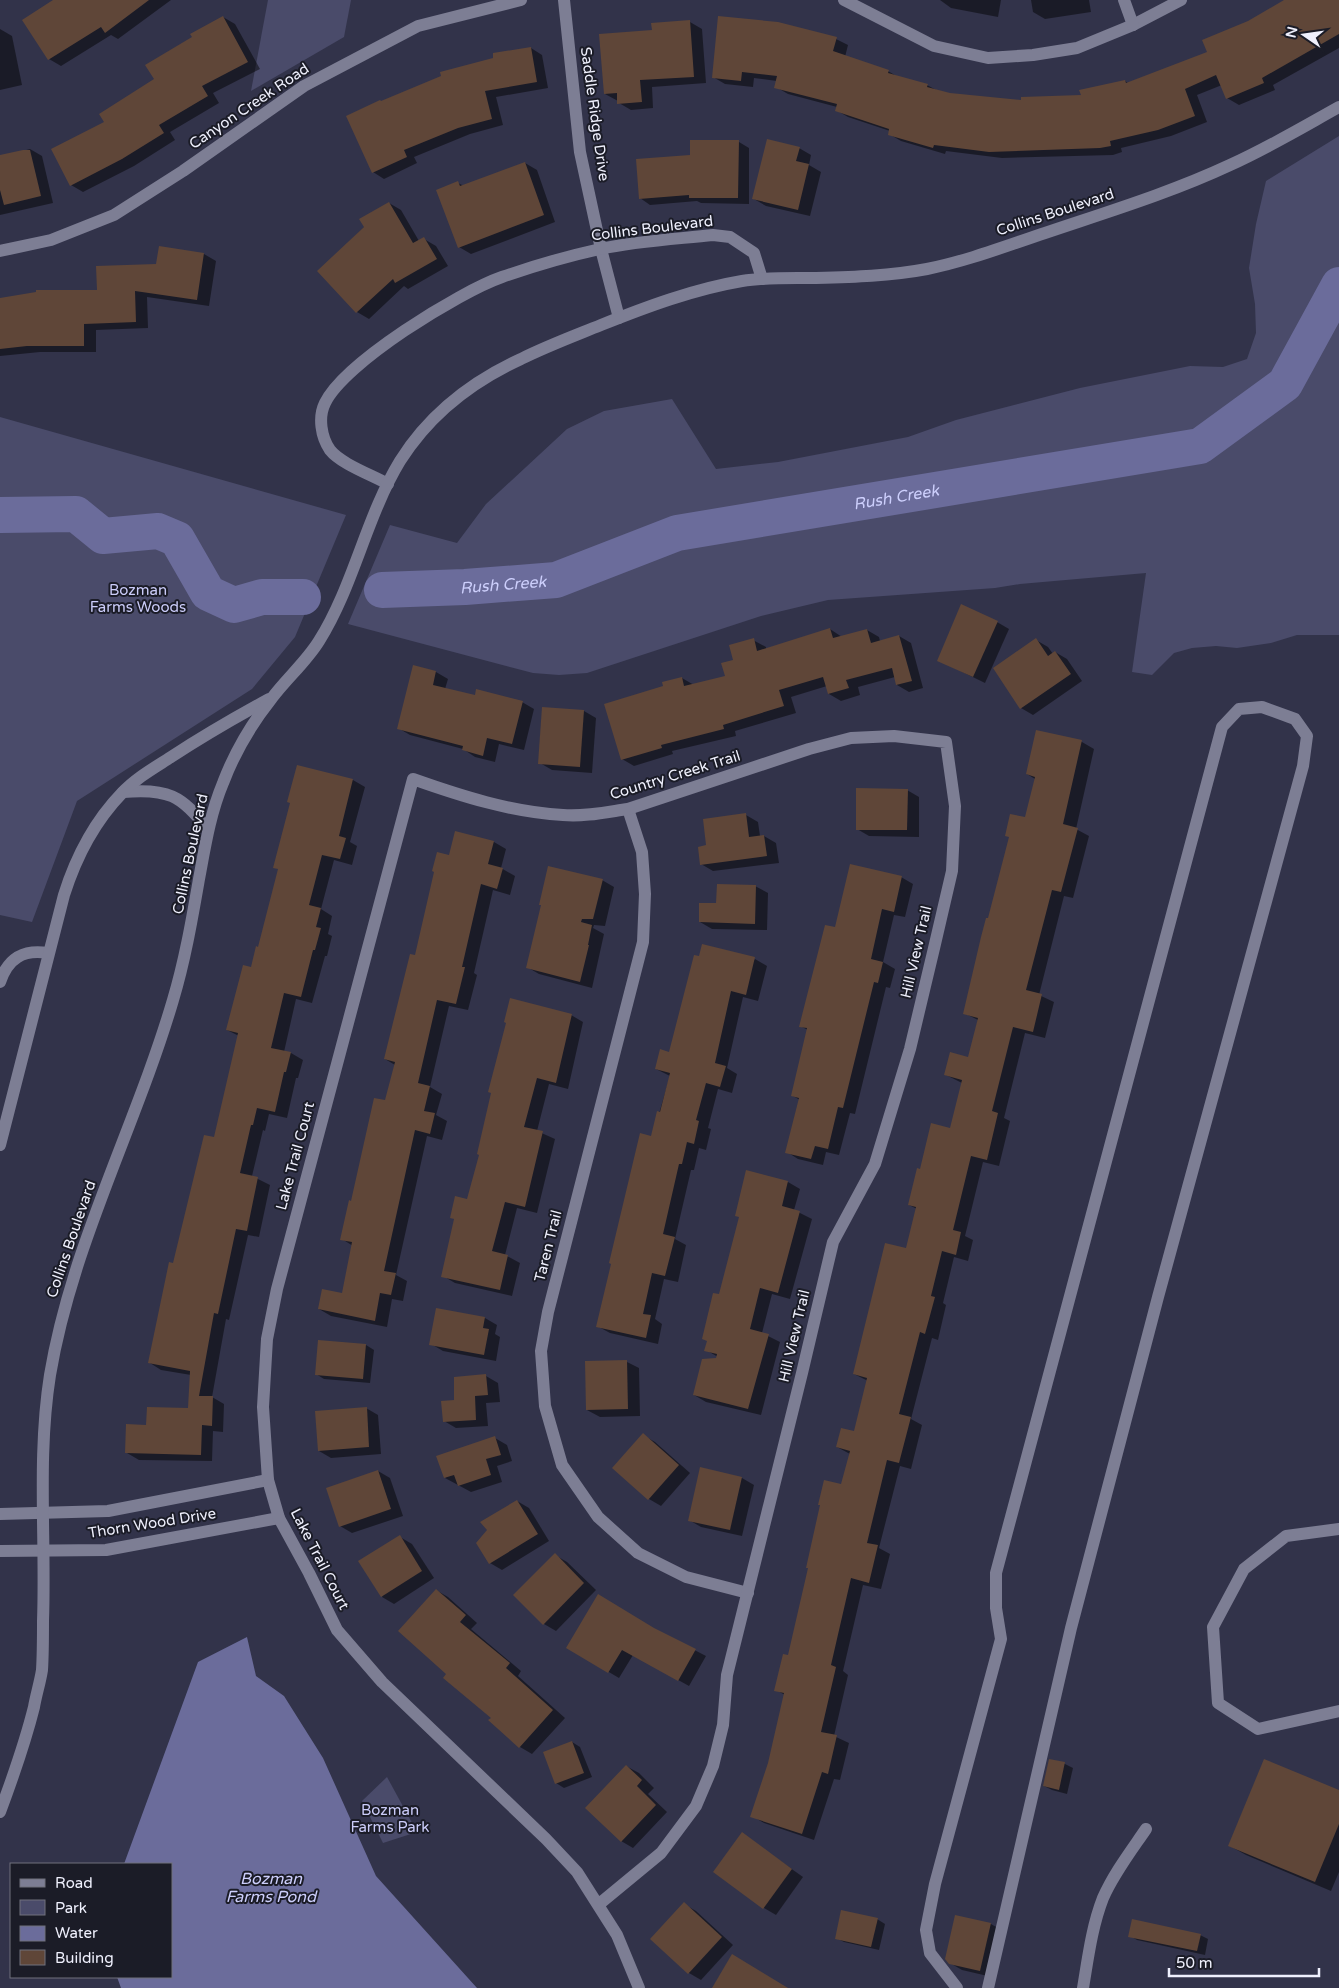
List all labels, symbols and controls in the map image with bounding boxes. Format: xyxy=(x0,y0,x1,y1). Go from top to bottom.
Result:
north arrow xyxy=(1279,10,1329,60)
text: N xyxy=(1282,25,1301,40)
street label: Saddle Ridge Drive xyxy=(577,46,613,182)
street label: Canyon Creek Road xyxy=(186,59,312,153)
street label: Collins Boulevard xyxy=(994,184,1116,240)
street label: Collins Boulevard xyxy=(590,212,714,244)
water label: Rush Creek xyxy=(852,480,942,515)
water label: Rush Creek xyxy=(459,572,548,598)
park label: Bozman Farms Woods xyxy=(90,581,186,616)
street label: Country Creek Trail xyxy=(608,747,742,803)
street label: Collins Boulevard xyxy=(168,792,212,916)
street label: Hill View Trail xyxy=(897,904,935,1000)
street label: Lake Trail Court xyxy=(272,1100,318,1212)
street label: Collins Boulevard xyxy=(43,1178,99,1300)
street label: Taren Trail xyxy=(530,1208,566,1284)
street label: Hill View Trail xyxy=(775,1288,813,1384)
street label: Thorn Wood Drive xyxy=(87,1504,217,1542)
street label: Lake Trail Court xyxy=(287,1505,353,1613)
park label: Bozman Farms Park xyxy=(350,1801,430,1836)
legend xyxy=(10,1863,172,1978)
water label: Bozman Farms Pond xyxy=(226,1869,318,1907)
text: Road xyxy=(55,1874,93,1892)
text: Park xyxy=(55,1899,87,1917)
text: Water xyxy=(55,1924,98,1942)
scale bar xyxy=(1169,1946,1319,1978)
text: Building xyxy=(55,1949,114,1967)
text: 50 m xyxy=(1176,1954,1213,1972)

